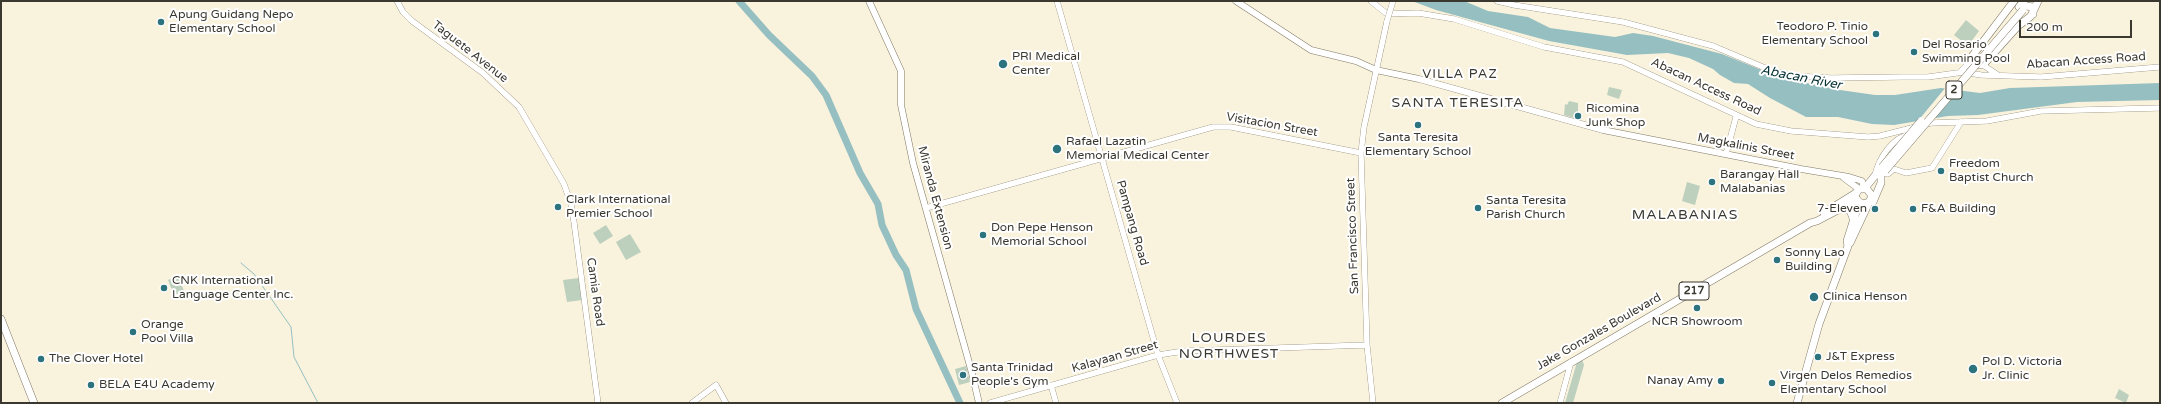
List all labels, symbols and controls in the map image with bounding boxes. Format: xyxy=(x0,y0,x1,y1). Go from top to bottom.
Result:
place label: Apung Guidang Nepo Elementary School xyxy=(169,8,294,36)
scale bar xyxy=(2021,12,2134,38)
marker: Apung Guidang Nepo Elementary School xyxy=(156,17,166,27)
street label: Taguete Avenue xyxy=(429,18,511,86)
place label: Teodoro P. Tinio Elementary School xyxy=(1761,20,1868,48)
text: 200 m xyxy=(2026,20,2063,34)
marker: Teodoro P. Tinio Elementary School xyxy=(1871,29,1881,39)
place label: Del Rosario Swimming Pool xyxy=(1922,38,2010,66)
marker: Del Rosario Swimming Pool xyxy=(1909,47,1919,57)
place label: PRI Medical Center xyxy=(1012,50,1080,78)
street label: Abacan Access Road xyxy=(2026,50,2146,72)
street label: Abacan Access Road xyxy=(1649,55,1763,119)
marker: PRI Medical Center xyxy=(997,58,1009,70)
water label: Abacan River xyxy=(1759,62,1843,94)
district label: VILLA PAZ xyxy=(1422,67,1498,83)
road number: 2 xyxy=(1946,81,1962,99)
district label: SANTA TERESITA xyxy=(1391,95,1525,111)
place label: Ricomina Junk Shop xyxy=(1586,102,1645,130)
street label: Visitacion Street xyxy=(1225,110,1319,140)
marker: Ricomina Junk Shop xyxy=(1573,111,1583,121)
marker: Santa Teresita Elementary School xyxy=(1413,120,1423,130)
place label: Santa Teresita Elementary School xyxy=(1365,131,1471,159)
street label: Magkalinis Street xyxy=(1696,131,1796,163)
place label: Rafael Lazatin Memorial Medical Center xyxy=(1066,135,1209,163)
marker: Rafael Lazatin Memorial Medical Center xyxy=(1051,143,1063,155)
street label: Miranda Extension xyxy=(914,145,956,251)
place label: Freedom Baptist Church xyxy=(1949,157,2034,185)
marker: Freedom Baptist Church xyxy=(1936,166,1946,176)
place label: Barangay Hall Malabanias xyxy=(1720,168,1799,196)
marker: Barangay Hall Malabanias xyxy=(1707,177,1717,187)
street label: San Francisco Street xyxy=(1344,178,1362,294)
street label: Pampang Road xyxy=(1113,179,1151,267)
place label: Clark International Premier School xyxy=(566,193,670,221)
place label: Santa Teresita Parish Church xyxy=(1486,194,1566,222)
marker: Clark International Premier School xyxy=(553,202,563,212)
place label: 7-Eleven xyxy=(1817,202,1867,216)
place label: F&A Building xyxy=(1921,202,1996,216)
marker: Santa Teresita Parish Church xyxy=(1473,203,1483,213)
marker: 7-Eleven xyxy=(1870,204,1880,214)
marker: F&A Building xyxy=(1908,204,1918,214)
district label: MALABANIAS xyxy=(1632,207,1738,223)
place label: Don Pepe Henson Memorial School xyxy=(991,221,1093,249)
marker: Don Pepe Henson Memorial School xyxy=(978,230,988,240)
place label: Sonny Lao Building xyxy=(1785,246,1845,274)
marker: Sonny Lao Building xyxy=(1772,255,1782,265)
street label: Camia Road xyxy=(583,257,607,327)
place label: CNK International Language Center Inc. xyxy=(172,274,293,302)
road number: 217 xyxy=(1679,282,1709,300)
marker: CNK International Language Center Inc. xyxy=(159,283,169,293)
street label: Jake Gonzales Boulevard xyxy=(1534,290,1664,374)
place label: Clinica Henson xyxy=(1823,290,1907,304)
marker: Clinica Henson xyxy=(1808,291,1820,303)
marker: NCR Showroom xyxy=(1692,303,1702,313)
place label: NCR Showroom xyxy=(1652,315,1742,329)
place label: Orange Pool Villa xyxy=(141,318,194,346)
marker: Orange Pool Villa xyxy=(128,327,138,337)
district label: LOURDES NORTHWEST xyxy=(1179,330,1279,362)
street label: Kalayaan Street xyxy=(1070,338,1160,376)
place label: J&T Express xyxy=(1826,350,1895,364)
place label: The Clover Hotel xyxy=(49,352,143,366)
marker: J&T Express xyxy=(1813,352,1823,362)
marker: The Clover Hotel xyxy=(36,354,46,364)
place label: Pol D. Victoria Jr. Clinic xyxy=(1982,355,2062,383)
place label: Santa Trinidad People's Gym xyxy=(971,361,1053,389)
marker: Pol D. Victoria Jr. Clinic xyxy=(1967,363,1979,375)
place label: Virgen Delos Remedios Elementary School xyxy=(1780,369,1912,397)
marker: Santa Trinidad People's Gym xyxy=(958,370,968,380)
place label: Nanay Amy xyxy=(1647,374,1713,388)
marker: Nanay Amy xyxy=(1716,376,1726,386)
place label: BELA E4U Academy xyxy=(99,378,215,392)
marker: Virgen Delos Remedios Elementary School xyxy=(1767,378,1777,388)
marker: BELA E4U Academy xyxy=(86,380,96,390)

